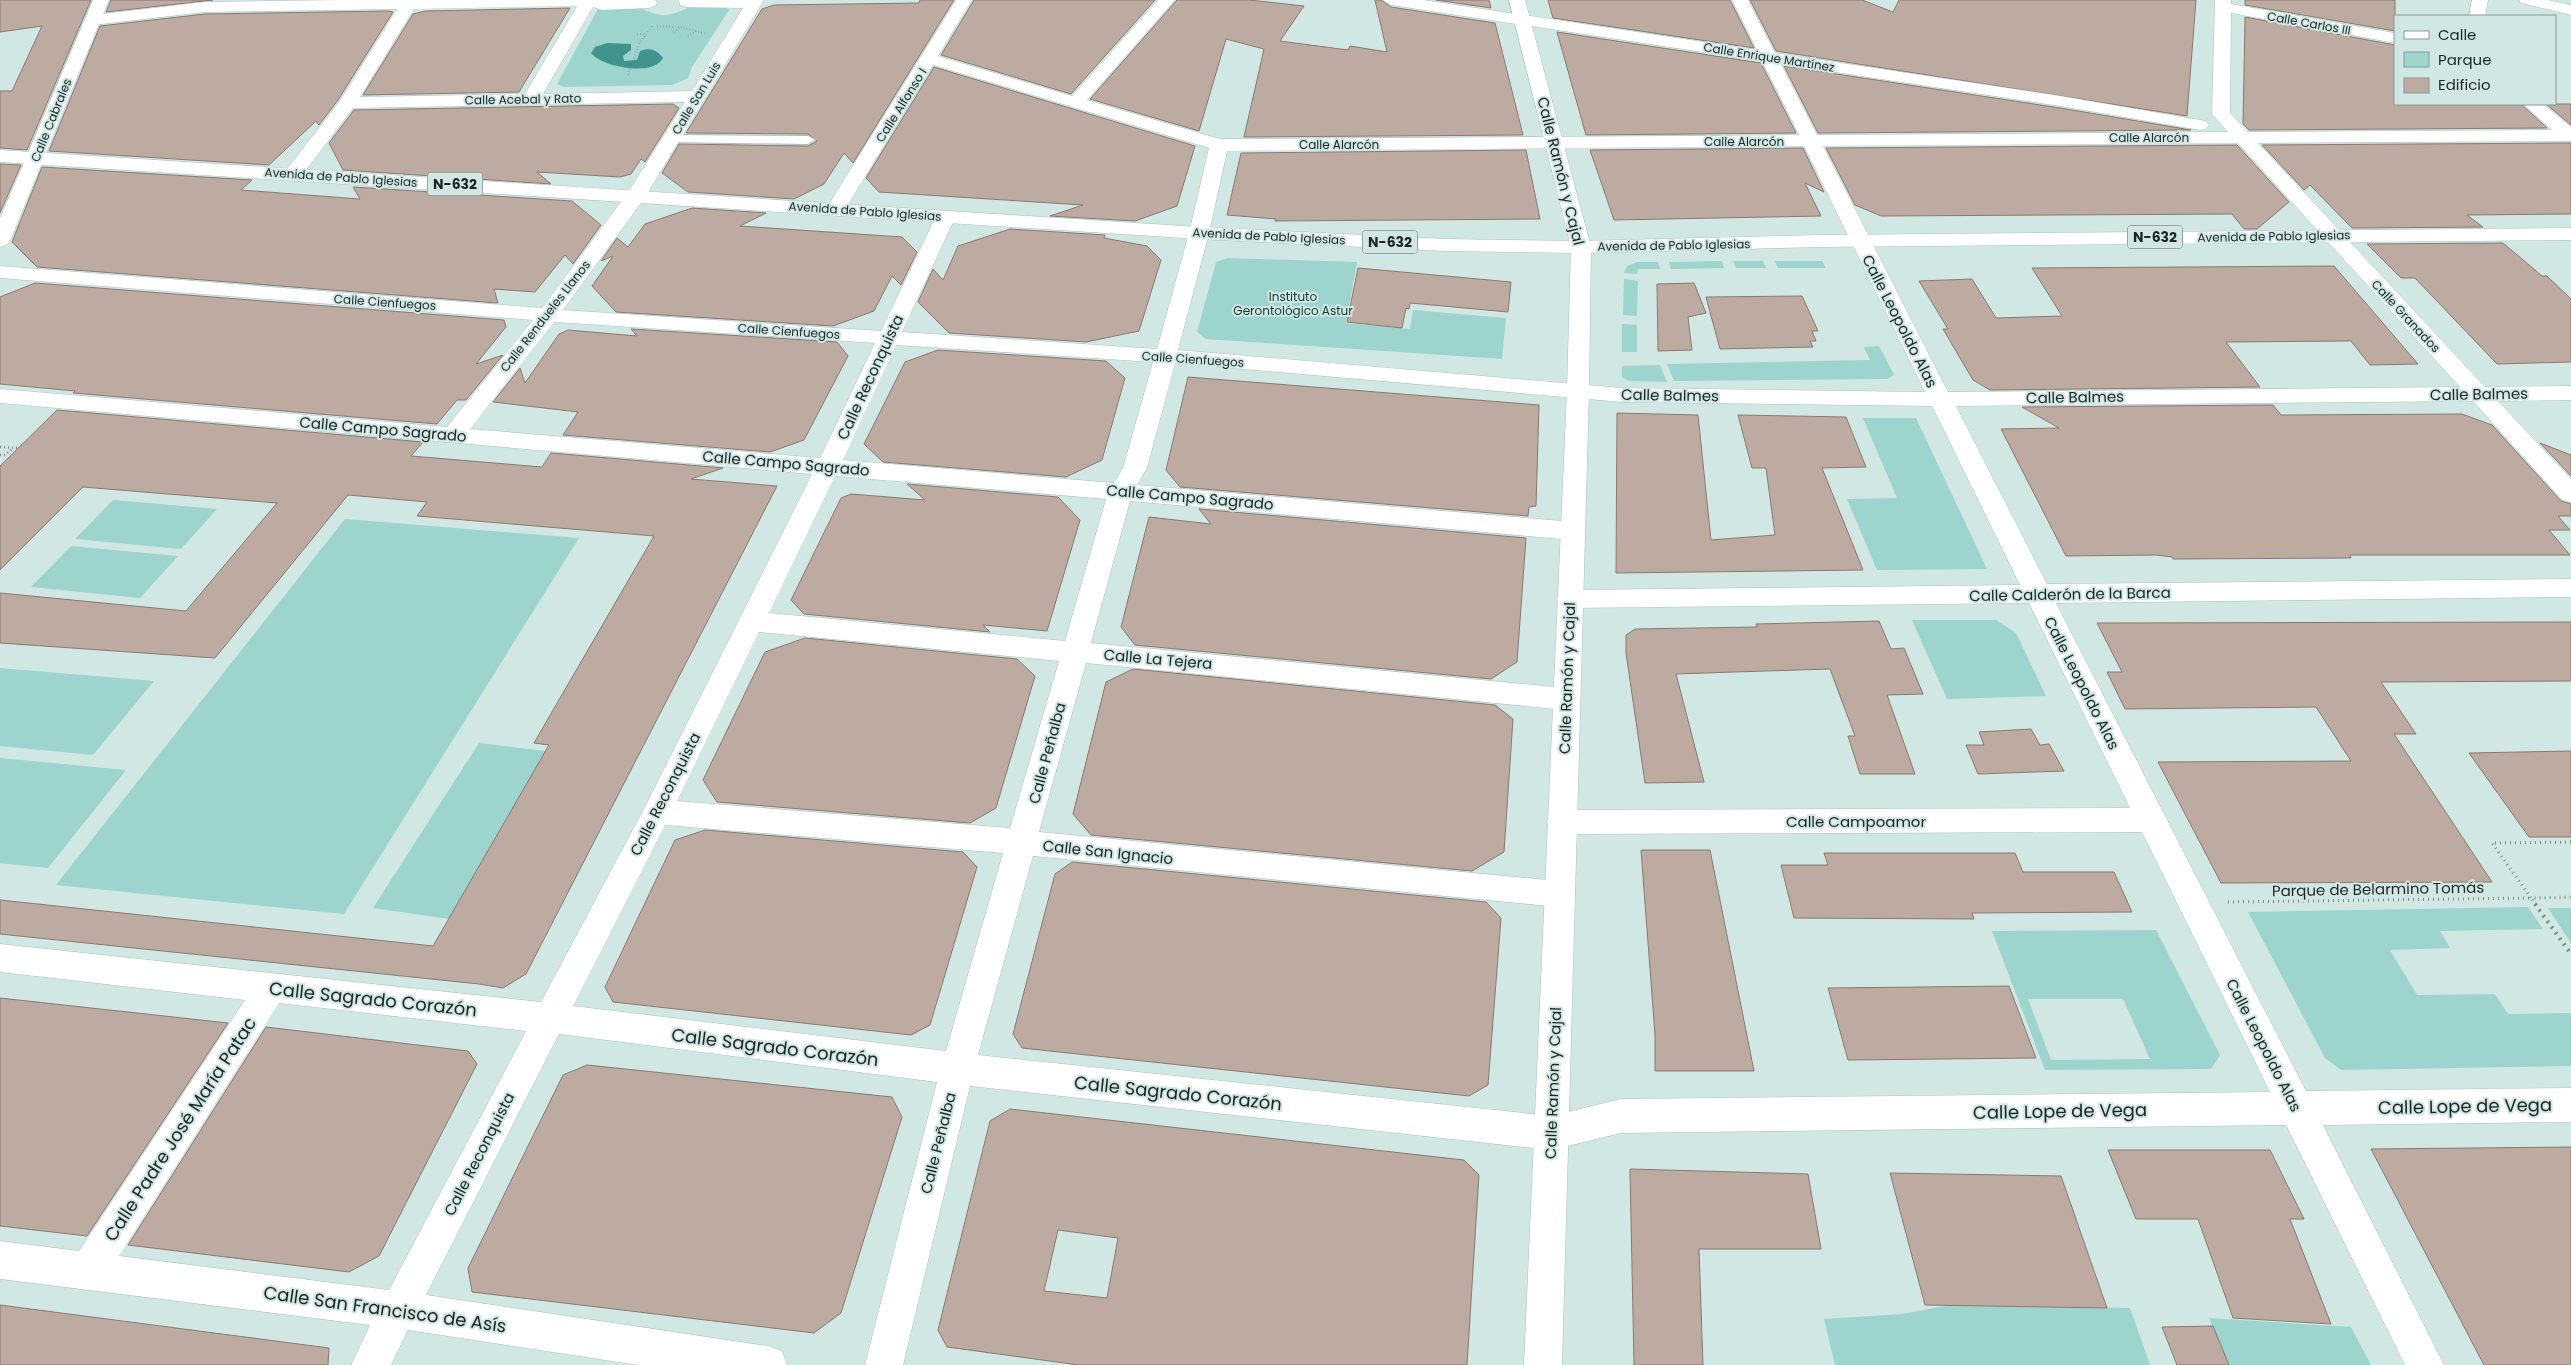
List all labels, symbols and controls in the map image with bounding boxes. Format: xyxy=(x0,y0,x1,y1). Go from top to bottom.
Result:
street label: Calle Carlos III xyxy=(2266,7,2352,39)
legend xyxy=(2394,15,2556,105)
text: Calle xyxy=(2438,24,2476,45)
street label: Calle Enrique Martínez xyxy=(1702,38,1836,76)
text: Parque xyxy=(2438,49,2491,70)
street label: Calle San Luis xyxy=(668,58,724,138)
street label: Calle Alfonso I xyxy=(871,65,931,145)
text: Edificio xyxy=(2438,74,2491,95)
street label: Calle Cabrales xyxy=(27,76,75,164)
street label: Calle Acebal y Rato xyxy=(465,89,582,109)
street label: Calle Ramón y Cajal xyxy=(1532,95,1590,247)
street label: Calle Alarcón xyxy=(2109,129,2189,146)
street label: Calle Alarcón xyxy=(1704,133,1784,150)
street label: Calle Alarcón xyxy=(1299,136,1379,153)
street label: Avenida de Pablo Iglesias xyxy=(264,163,418,191)
road number: N-632 xyxy=(428,172,482,195)
street label: Avenida de Pablo Iglesias xyxy=(788,197,942,225)
street label: Avenida de Pablo Iglesias xyxy=(1192,224,1346,248)
road number: N-632 xyxy=(2128,226,2182,248)
street label: Avenida de Pablo Iglesias xyxy=(2197,226,2351,246)
road number: N-632 xyxy=(1362,230,1418,253)
street label: Avenida de Pablo Iglesias xyxy=(1597,235,1751,255)
street label: Calle Leopoldo Alas xyxy=(1857,251,1943,391)
street label: Calle Rendueles Llanos xyxy=(496,257,594,375)
street label: Calle Granados xyxy=(2368,276,2444,356)
park label: Instituto Gerontológico Astur xyxy=(1233,288,1353,319)
street label: Calle Cienfuegos xyxy=(333,290,437,314)
street label: Calle Reconquista xyxy=(832,311,908,443)
street label: Calle Cienfuegos xyxy=(737,319,841,343)
street label: Calle Cienfuegos xyxy=(1141,347,1245,371)
street label: Calle Balmes xyxy=(2430,383,2528,405)
street label: Calle Balmes xyxy=(1621,384,1719,406)
street label: Calle Balmes xyxy=(2026,386,2124,408)
street label: Calle Campo Sagrado xyxy=(298,411,468,447)
street label: Calle Campo Sagrado xyxy=(701,445,871,481)
street label: Calle Campo Sagrado xyxy=(1105,479,1275,515)
street label: Calle Calderón de la Barca xyxy=(1969,582,2171,606)
street label: Calle Ramón y Cajal xyxy=(1554,602,1580,754)
street label: Calle Leopoldo Alas xyxy=(2039,613,2125,753)
street label: Calle La Tejera xyxy=(1103,644,1213,674)
street label: Calle Peñalba xyxy=(1023,700,1071,806)
street label: Calle Reconquista xyxy=(625,729,705,859)
street label: Calle Campoamor xyxy=(1786,811,1926,832)
street label: Calle San Ignacio xyxy=(1042,835,1174,869)
street label: Parque de Belarmino Tomás xyxy=(2272,877,2484,901)
street label: Calle Leopoldo Alas xyxy=(2221,975,2307,1115)
street label: Calle Sagrado Corazón xyxy=(268,976,478,1022)
street label: Calle Ramón y Cajal xyxy=(1540,1007,1566,1159)
street label: Calle Padre José María Patac xyxy=(98,1012,262,1246)
street label: Calle Sagrado Corazón xyxy=(670,1022,880,1072)
street label: Calle Sagrado Corazón xyxy=(1073,1070,1283,1116)
street label: Calle Reconquista xyxy=(439,1089,519,1219)
street label: Calle Peñalba xyxy=(915,1090,961,1196)
street label: Calle Lope de Vega xyxy=(2378,1092,2552,1120)
street label: Calle Lope de Vega xyxy=(1973,1097,2147,1125)
street label: Calle San Francisco de Asís xyxy=(262,1280,508,1338)

